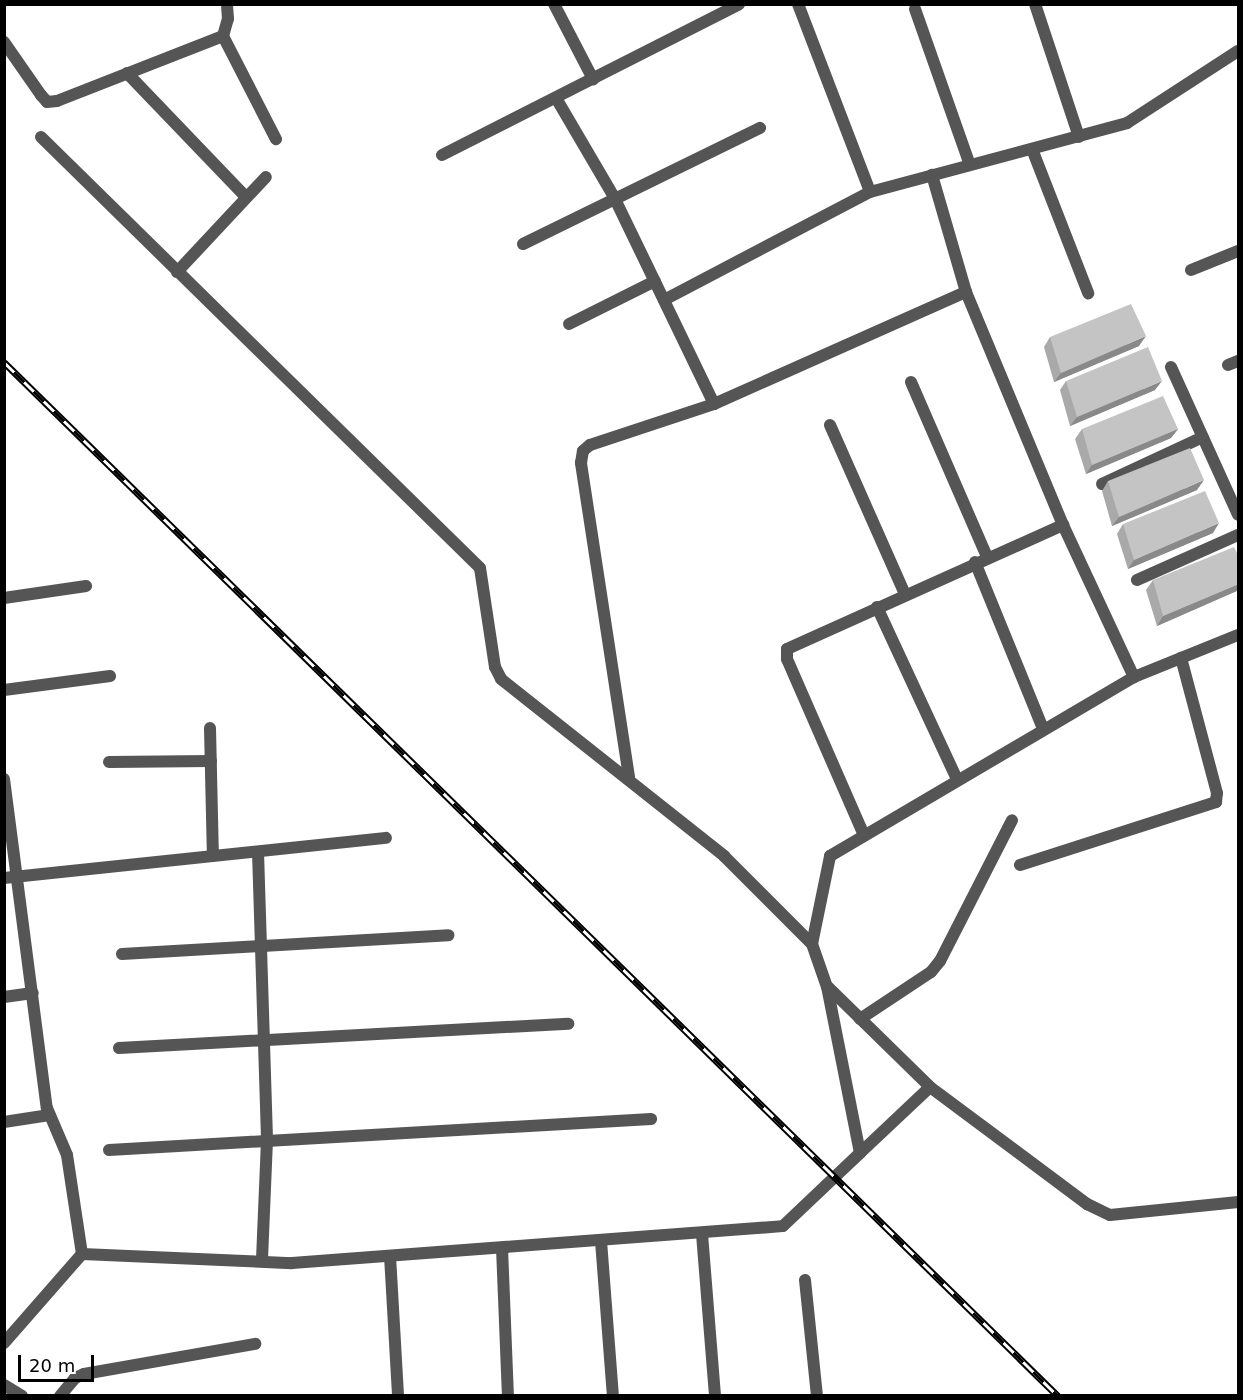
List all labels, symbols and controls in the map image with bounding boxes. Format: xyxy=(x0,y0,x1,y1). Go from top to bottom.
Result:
scale bar xyxy=(21,1343,98,1381)
text: 20 m xyxy=(29,1355,75,1376)

